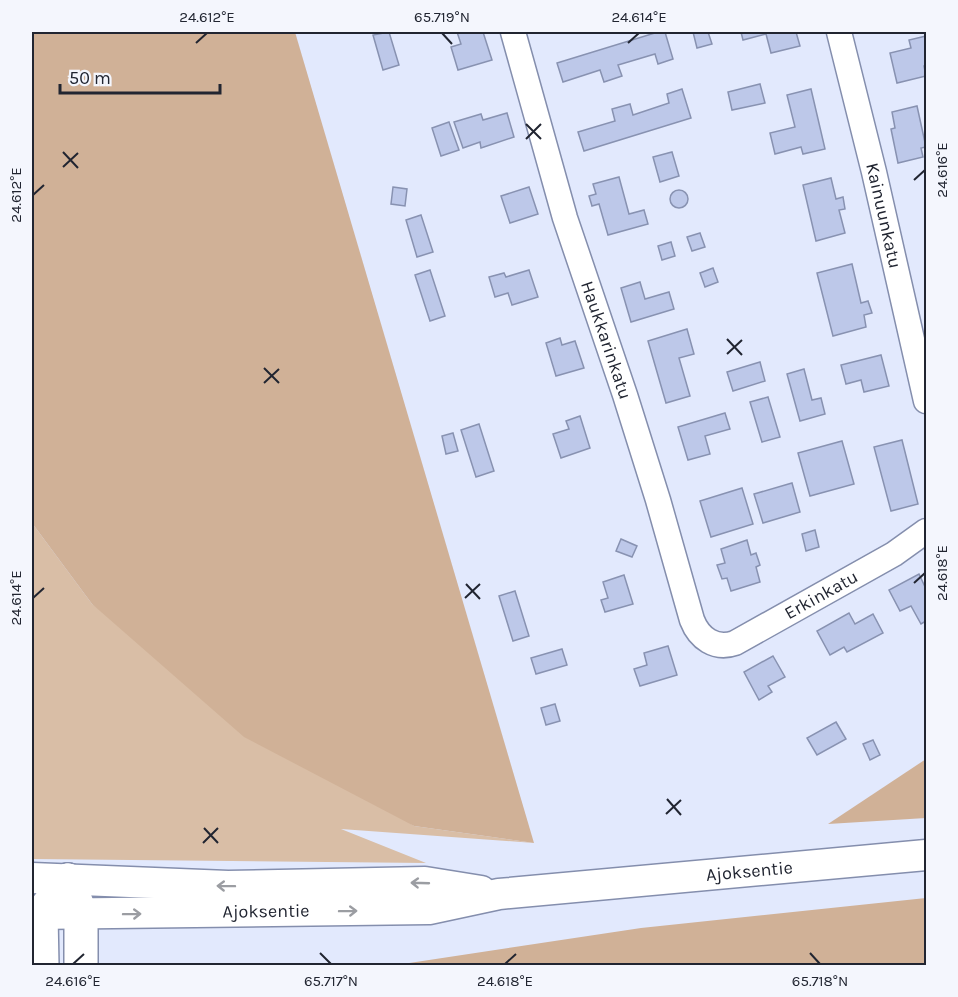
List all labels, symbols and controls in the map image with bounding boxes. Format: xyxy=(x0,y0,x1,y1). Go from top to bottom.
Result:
text: 24.612°E xyxy=(179,8,235,26)
text: 65.719°N xyxy=(414,8,470,26)
text: 24.614°E xyxy=(611,8,667,26)
scale bar xyxy=(60,57,220,95)
text: 50 m xyxy=(69,67,111,89)
text: 24.616°E xyxy=(933,142,951,198)
street label: Kainuunkatu xyxy=(861,161,907,270)
text: 24.612°E xyxy=(7,167,25,223)
street label: Haukkarinkatu xyxy=(576,278,637,402)
text: 24.618°E xyxy=(933,545,951,601)
street label: Erkinkatu xyxy=(781,565,862,624)
text: 24.614°E xyxy=(7,570,25,626)
street label: Ajoksentie xyxy=(705,856,794,886)
one-way arrow xyxy=(411,877,431,889)
one-way arrow xyxy=(216,880,236,892)
street label: Ajoksentie xyxy=(222,900,310,923)
one-way arrow xyxy=(337,905,357,916)
one-way arrow xyxy=(121,908,141,920)
text: 24.616°E xyxy=(45,972,101,990)
text: 65.717°N xyxy=(304,972,358,990)
text: 24.618°E xyxy=(477,972,533,990)
text: 65.718°N xyxy=(792,972,848,990)

